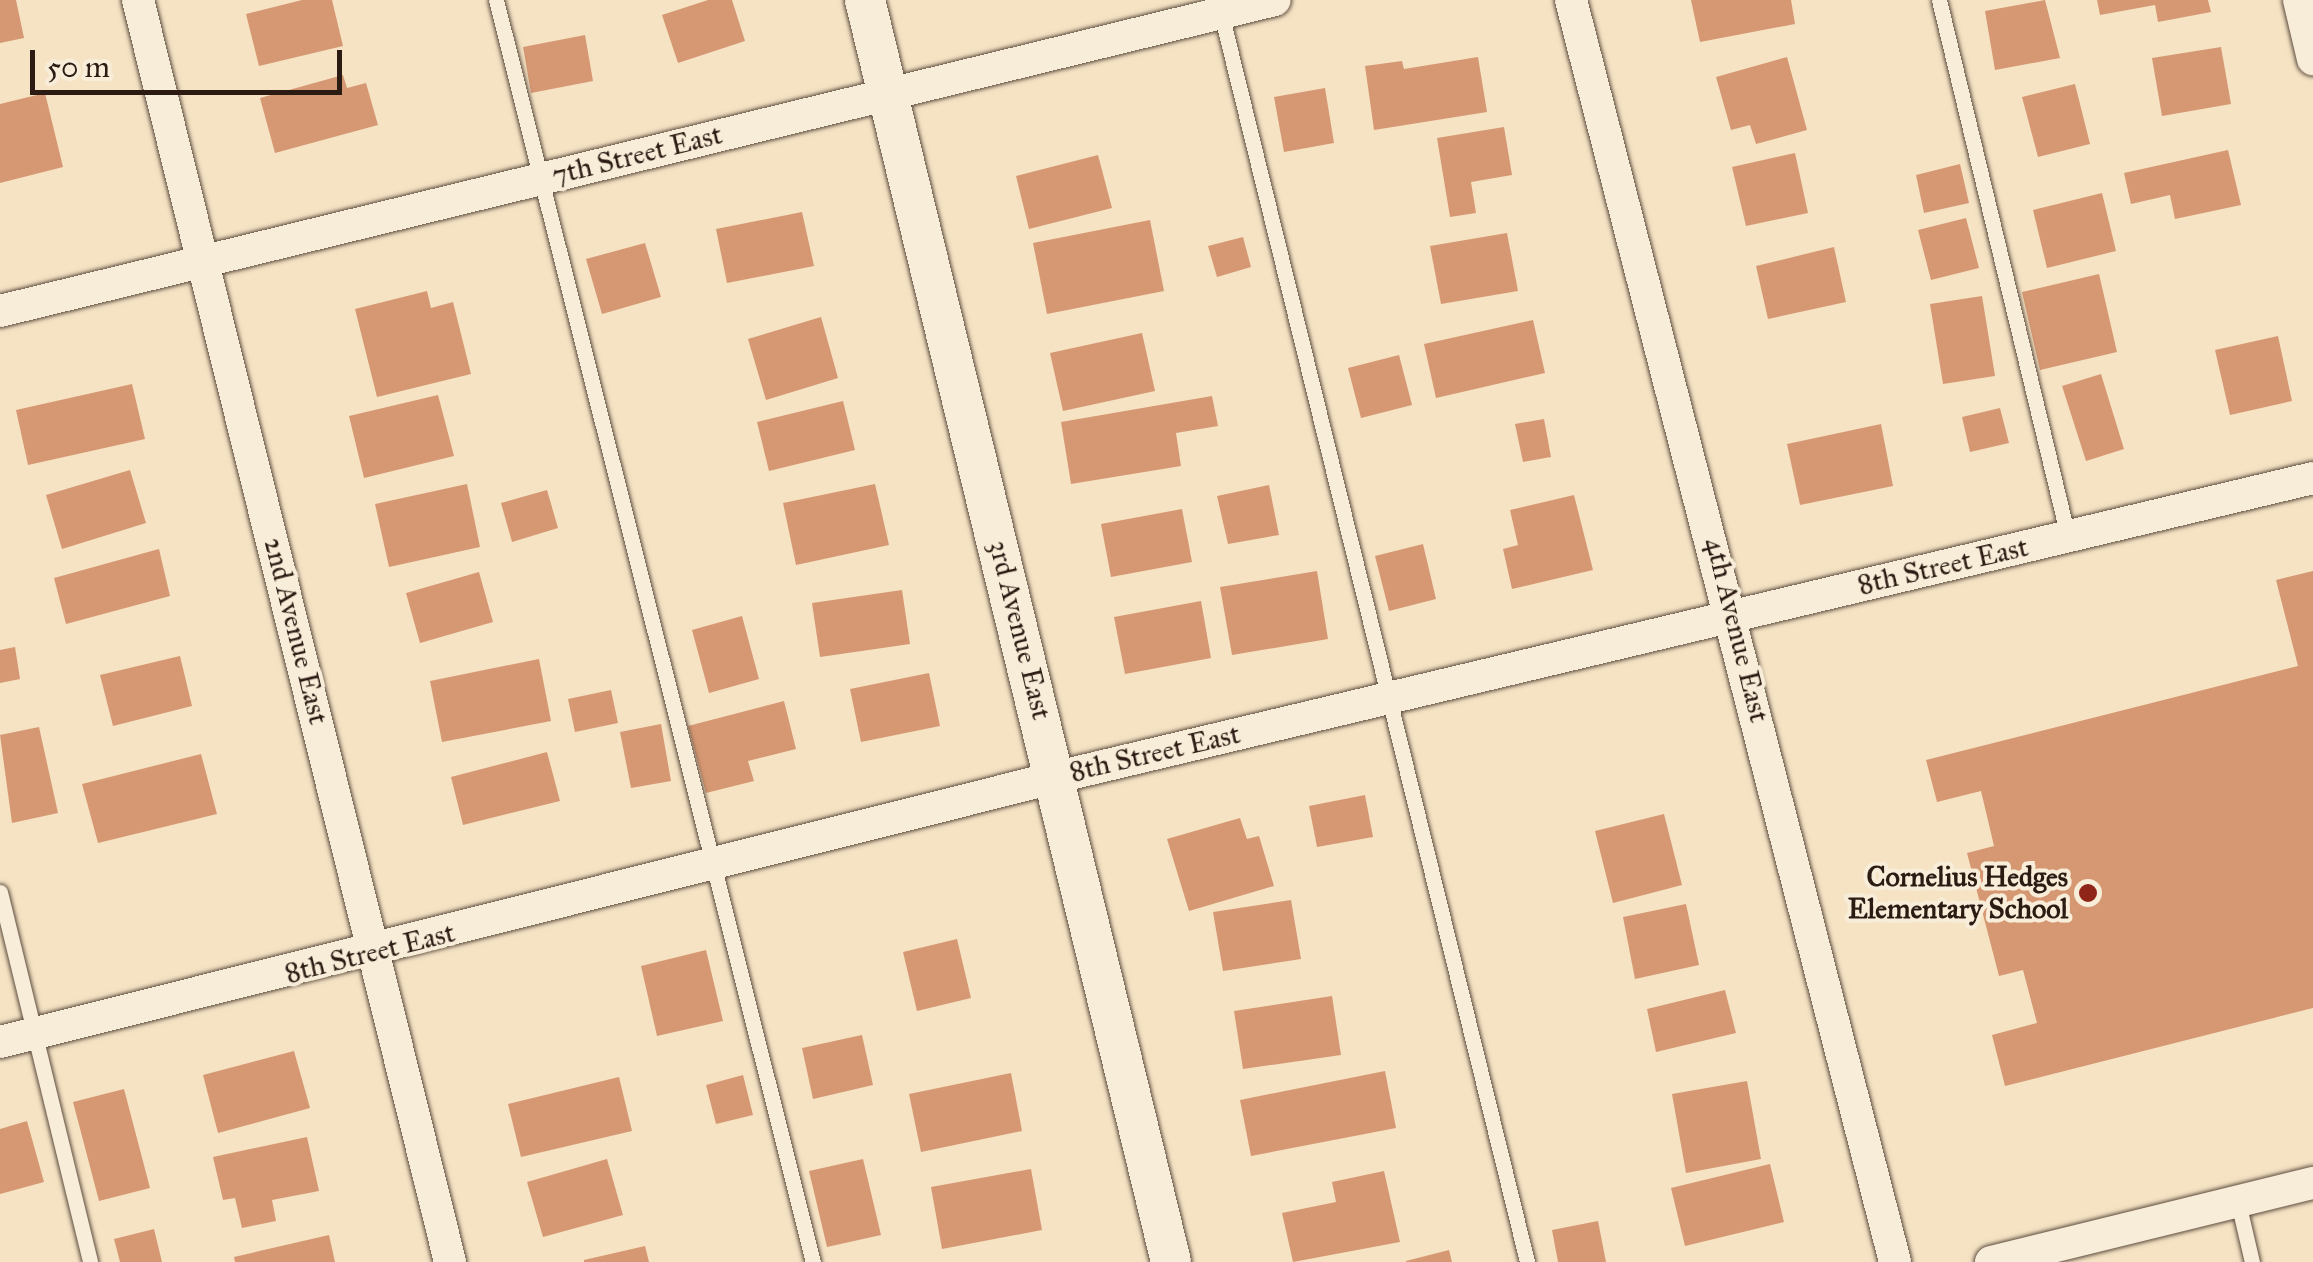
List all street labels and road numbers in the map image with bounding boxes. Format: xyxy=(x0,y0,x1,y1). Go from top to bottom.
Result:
street label: 7th Street East xyxy=(548,118,726,192)
street label: 8th Street East xyxy=(1854,530,2032,602)
street label: 2nd Avenue East xyxy=(257,534,335,728)
street label: 4th Avenue East xyxy=(1698,534,1776,726)
street label: 3rd Avenue East xyxy=(981,537,1059,723)
street label: 8th Street East xyxy=(1066,717,1244,789)
street label: 8th Street East xyxy=(282,916,458,990)

